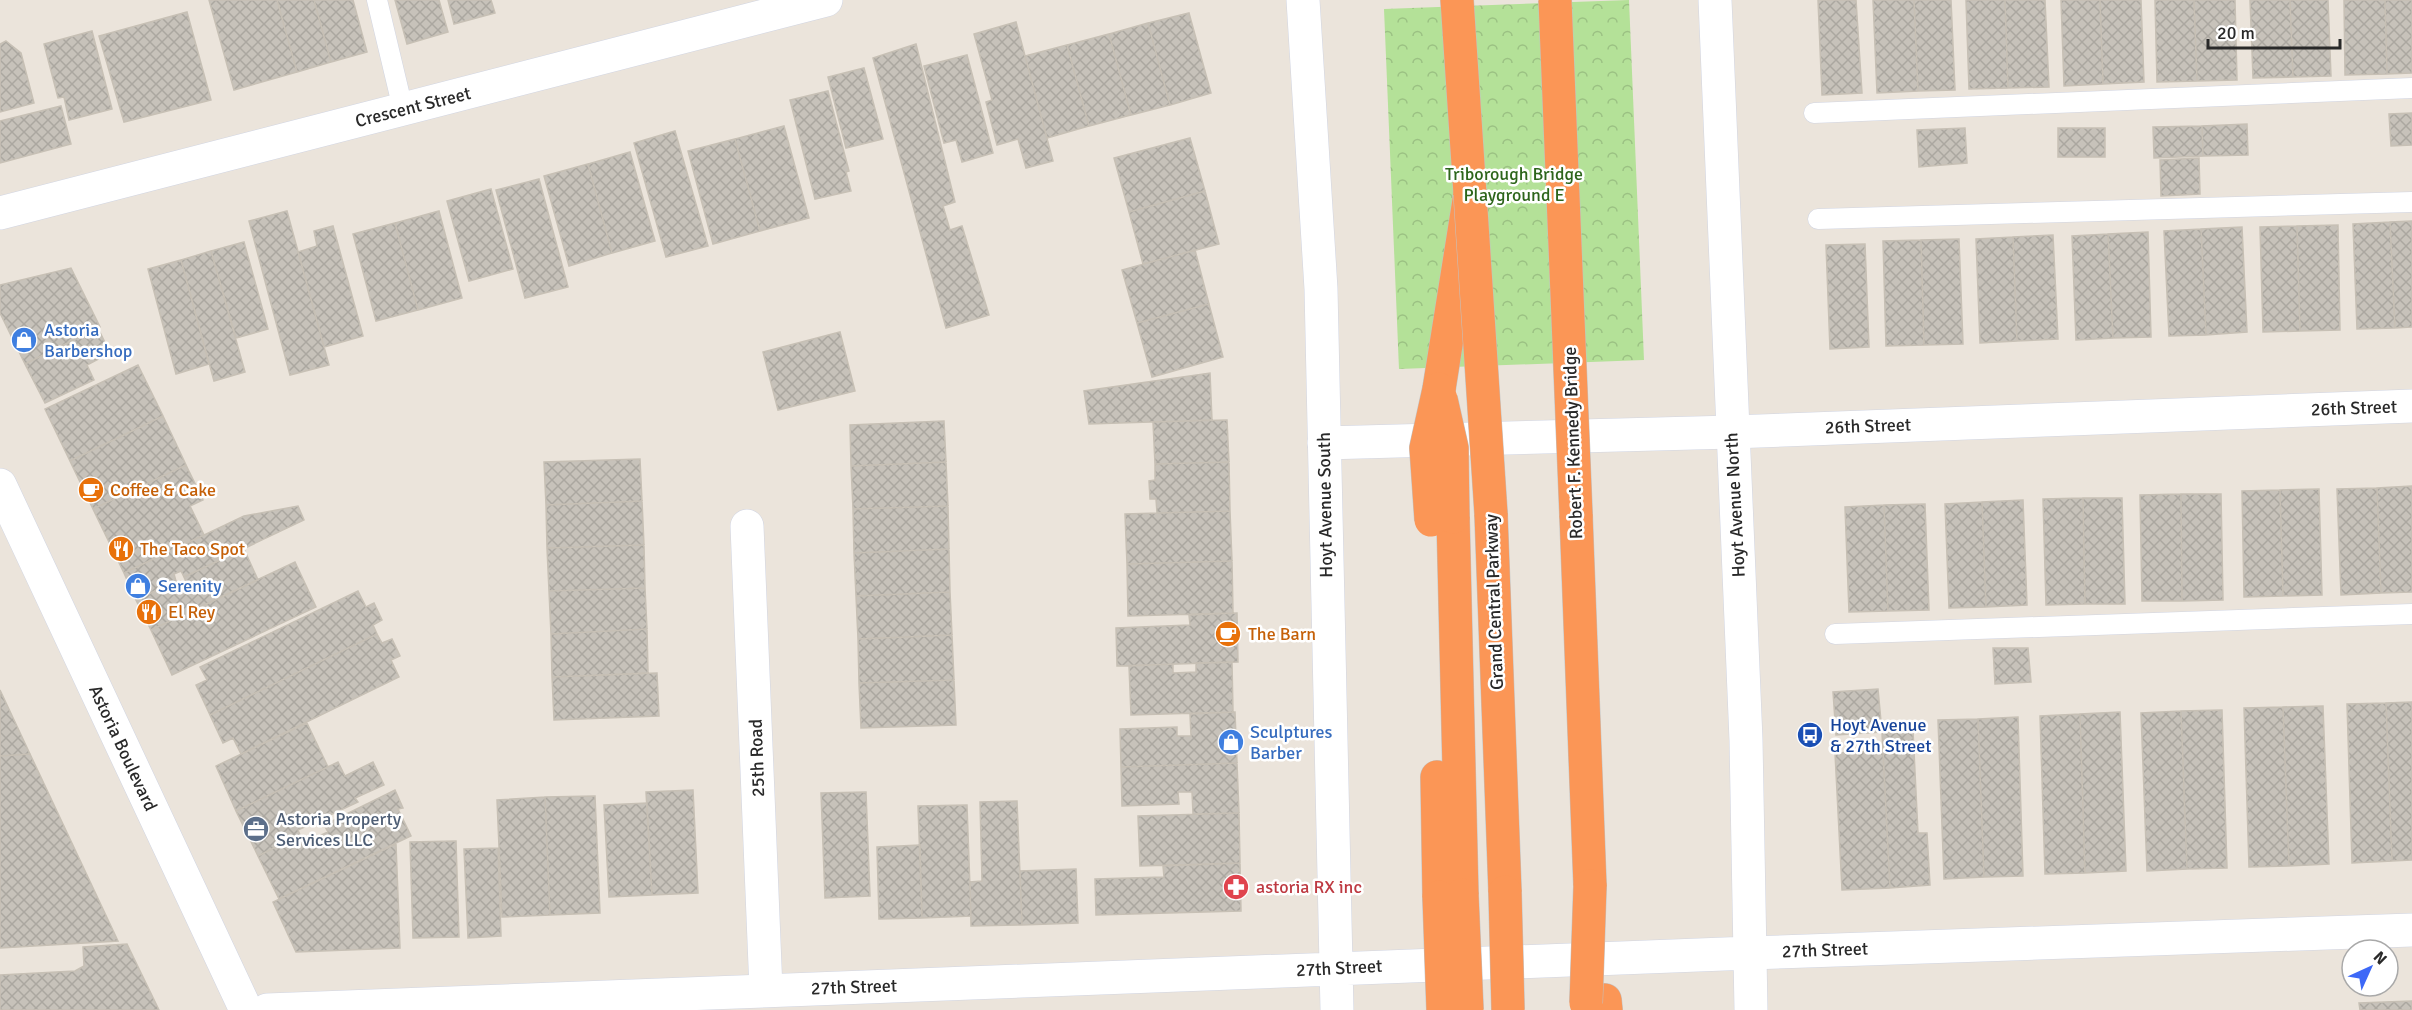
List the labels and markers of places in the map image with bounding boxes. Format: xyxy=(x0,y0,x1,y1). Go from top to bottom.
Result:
place label: Astoria Barbershop xyxy=(44,319,132,362)
shop icon: Astoria Barbershop xyxy=(9,325,39,355)
cafe icon: Coffee & Cake xyxy=(76,475,106,505)
place label: Coffee & Cake xyxy=(110,479,216,501)
restaurant icon: The Taco Spot xyxy=(106,534,136,564)
place label: The Taco Spot xyxy=(140,538,245,560)
shop icon: Serenity xyxy=(123,571,153,601)
place label: Serenity xyxy=(158,575,222,597)
restaurant icon: El Rey xyxy=(134,597,164,627)
place label: El Rey xyxy=(168,601,216,623)
cafe icon: The Barn xyxy=(1213,619,1243,649)
place label: The Barn xyxy=(1248,623,1316,645)
place label: Hoyt Avenue & 27th Street xyxy=(1830,714,1932,757)
bus stop icon: Hoyt Avenue & 27th Street xyxy=(1795,720,1825,750)
place label: Sculptures Barber xyxy=(1250,721,1333,764)
shop icon: Sculptures Barber xyxy=(1216,727,1246,757)
place label: Astoria Property Services LLC xyxy=(276,808,402,851)
office icon: Astoria Property Services LLC xyxy=(241,814,271,844)
pharmacy icon: astoria RX inc xyxy=(1221,872,1251,902)
place label: astoria RX inc xyxy=(1256,876,1362,898)

